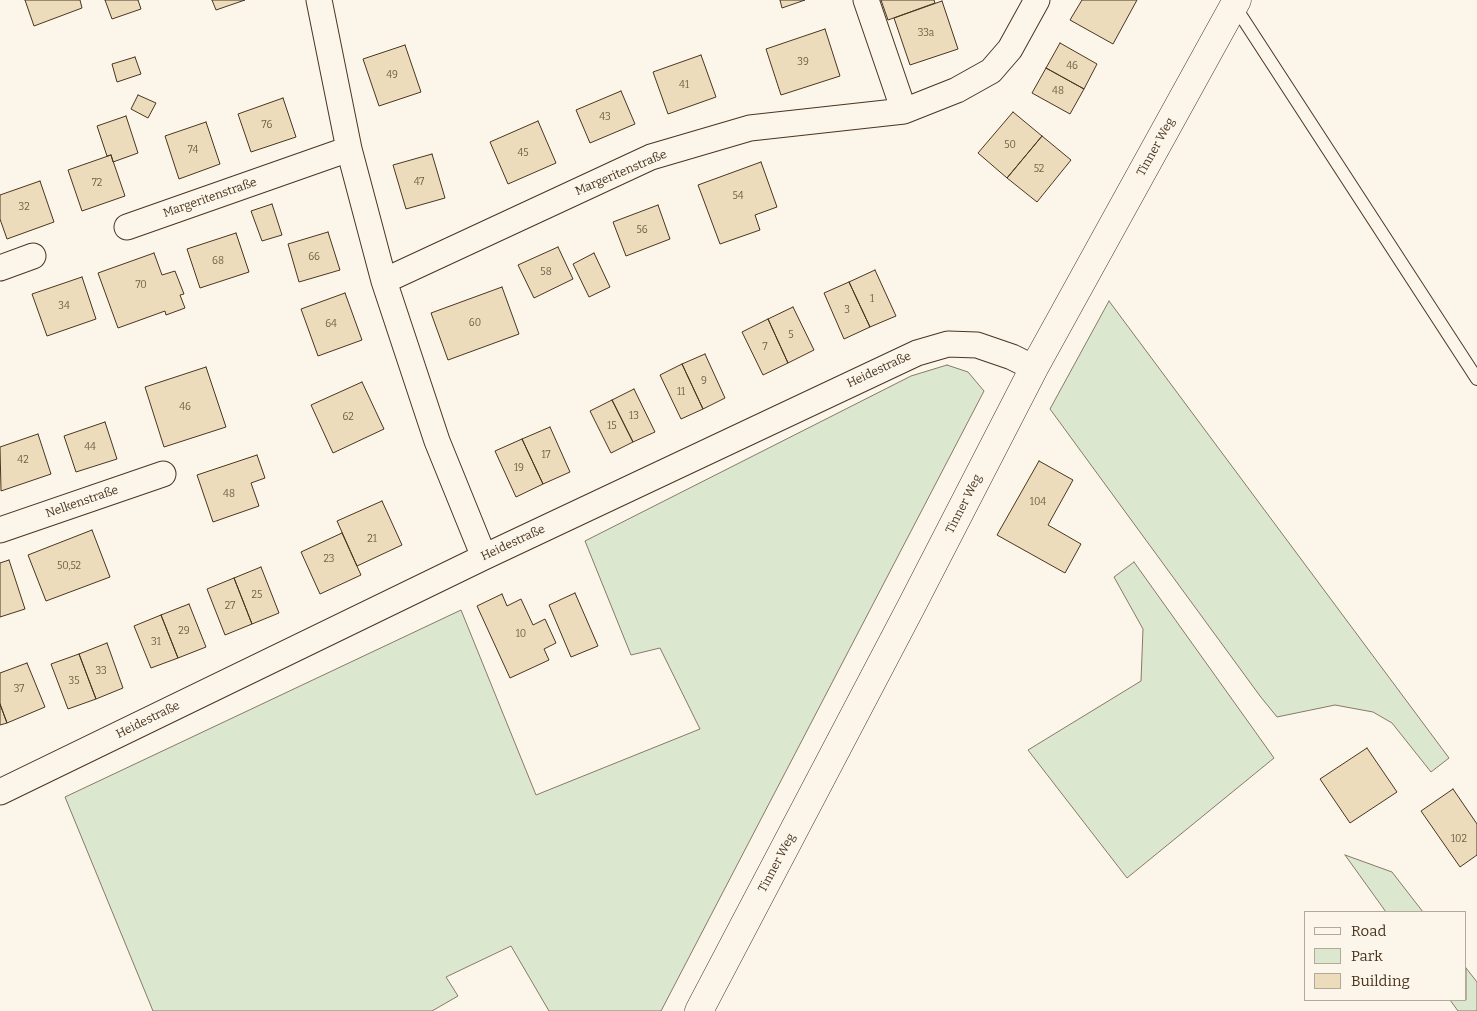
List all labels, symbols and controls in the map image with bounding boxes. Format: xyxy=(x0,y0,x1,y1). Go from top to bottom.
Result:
house number: 33a xyxy=(918,27,934,39)
house number: 39 xyxy=(797,56,809,68)
house number: 46 xyxy=(1066,60,1078,72)
house number: 49 xyxy=(386,69,398,81)
house number: 41 xyxy=(679,79,689,91)
house number: 48 xyxy=(1052,85,1064,97)
house number: 43 xyxy=(599,111,611,123)
street label: Tinner Weg xyxy=(1134,115,1178,179)
house number: 76 xyxy=(262,119,272,131)
house number: 50 xyxy=(1004,139,1016,151)
house number: 74 xyxy=(188,144,198,156)
house number: 45 xyxy=(517,147,529,159)
street label: Margeritenstraße xyxy=(573,147,669,199)
house number: 52 xyxy=(1034,163,1044,175)
street label: Margeritenstraße xyxy=(161,175,259,221)
house number: 47 xyxy=(414,176,424,188)
house number: 72 xyxy=(92,177,102,189)
house number: 54 xyxy=(732,190,744,202)
house number: 32 xyxy=(18,201,30,213)
house number: 56 xyxy=(636,224,648,236)
house number: 66 xyxy=(308,251,320,263)
house number: 68 xyxy=(212,255,224,267)
house number: 58 xyxy=(540,266,552,278)
house number: 70 xyxy=(135,279,147,291)
house number: 1 xyxy=(870,293,874,305)
house number: 34 xyxy=(58,300,70,312)
house number: 3 xyxy=(844,304,850,316)
house number: 60 xyxy=(469,317,481,329)
house number: 64 xyxy=(325,318,337,330)
house number: 5 xyxy=(788,329,794,341)
house number: 7 xyxy=(762,341,768,353)
street label: Heidestraße xyxy=(845,349,913,391)
house number: 9 xyxy=(701,375,707,387)
house number: 11 xyxy=(677,386,685,398)
house number: 46 xyxy=(179,401,191,413)
house number: 13 xyxy=(629,410,639,422)
house number: 62 xyxy=(342,411,354,423)
house number: 15 xyxy=(607,420,617,432)
house number: 44 xyxy=(84,441,96,453)
house number: 17 xyxy=(542,449,550,461)
house number: 42 xyxy=(17,454,29,466)
house number: 19 xyxy=(514,462,524,474)
street label: Tinner Weg xyxy=(943,472,985,536)
street label: Nelkenstraße xyxy=(44,483,120,521)
house number: 48 xyxy=(223,488,235,500)
house number: 104 xyxy=(1030,496,1046,508)
street label: Heidestraße xyxy=(479,522,547,564)
house number: 21 xyxy=(367,533,377,545)
house number: 23 xyxy=(323,553,335,565)
house number: 50,52 xyxy=(57,560,81,572)
house number: 25 xyxy=(252,589,262,601)
house number: 27 xyxy=(225,600,235,612)
house number: 29 xyxy=(178,625,190,637)
house number: 10 xyxy=(516,628,526,640)
house number: 31 xyxy=(151,636,161,648)
house number: 33 xyxy=(95,665,107,677)
house number: 35 xyxy=(68,675,80,687)
house number: 37 xyxy=(14,683,24,695)
street label: Heidestraße xyxy=(114,698,182,742)
street label: Tinner Weg xyxy=(756,831,798,895)
house number: 102 xyxy=(1451,833,1467,845)
legend xyxy=(1304,911,1467,1001)
text: Road xyxy=(1351,922,1386,940)
text: Park xyxy=(1351,947,1383,965)
text: Building xyxy=(1351,972,1410,990)

